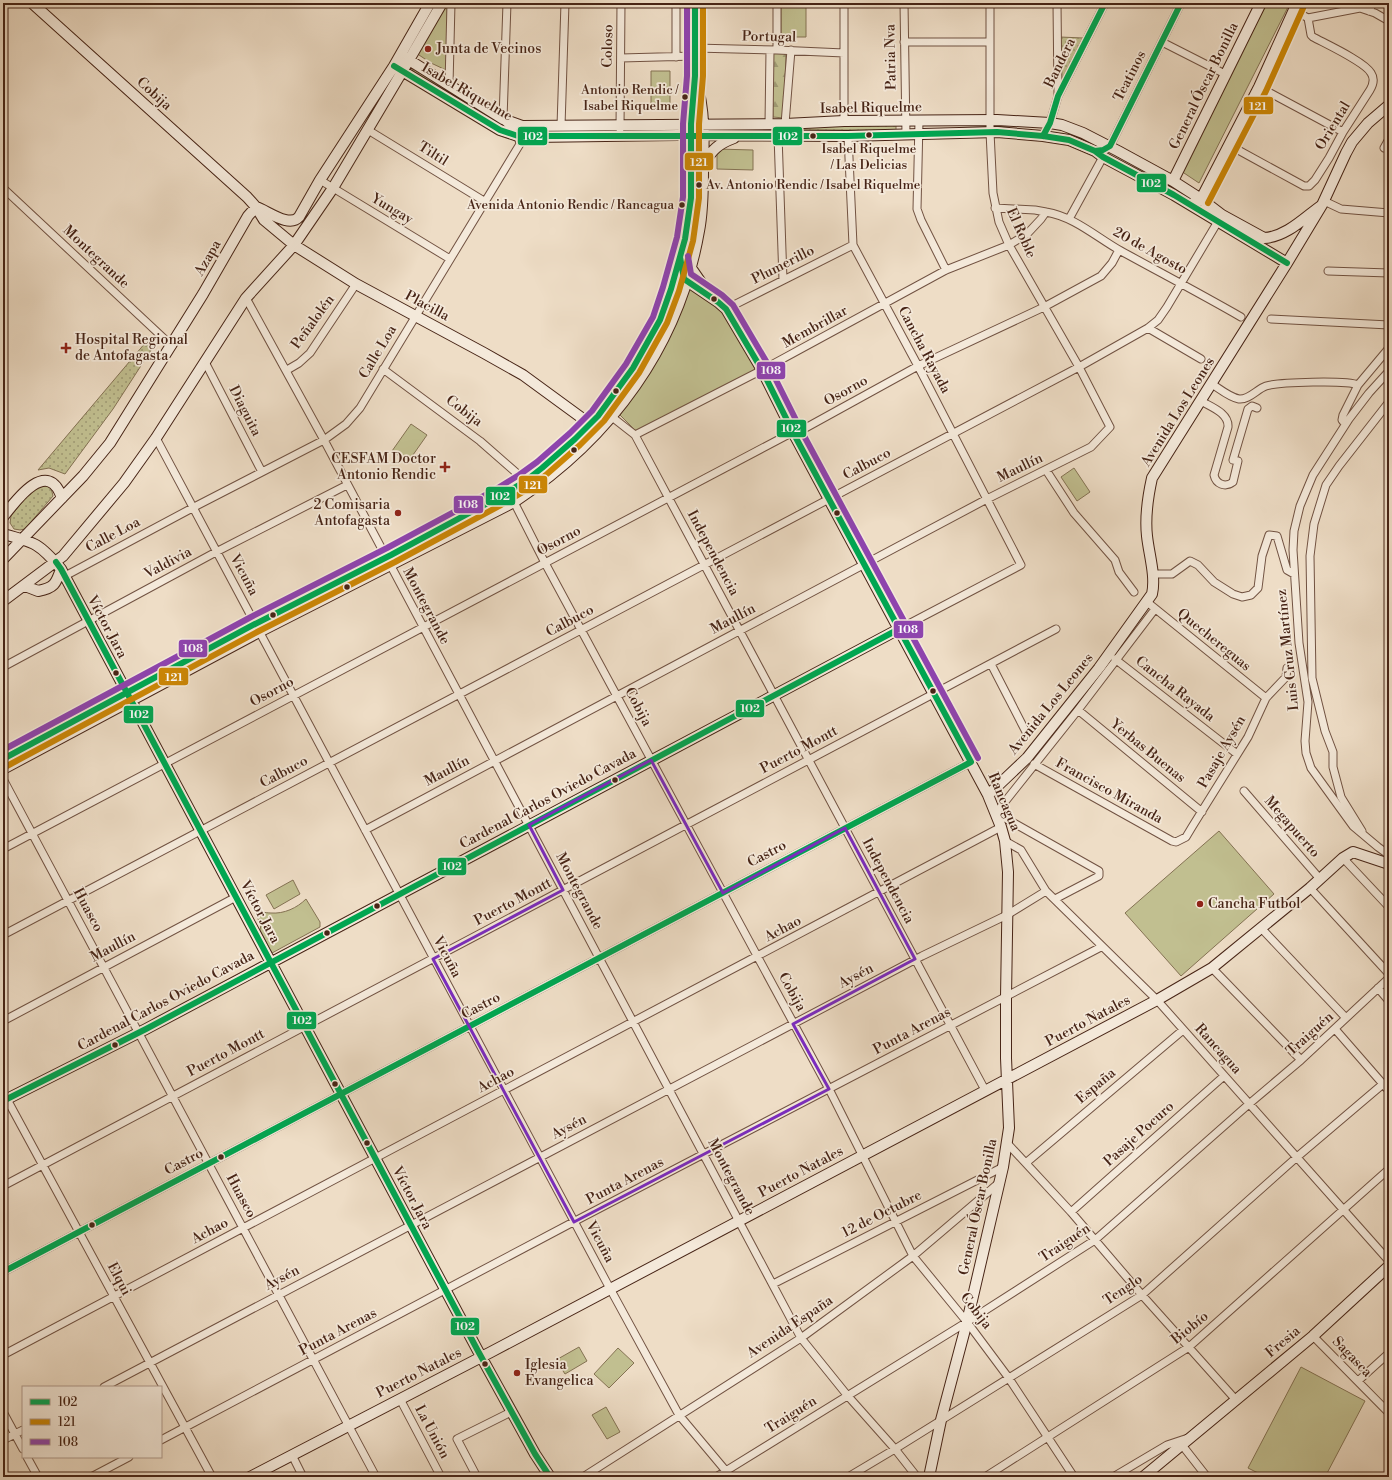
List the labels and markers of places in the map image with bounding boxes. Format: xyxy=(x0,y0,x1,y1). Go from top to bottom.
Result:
place label: Junta de Vecinos xyxy=(435,40,541,58)
marker: Junta de Vecinos xyxy=(423,44,433,54)
place label: Antonio Rendic / Isabel Riquelme xyxy=(580,82,680,114)
marker: Antonio Rendic / Isabel Riquelme xyxy=(680,92,690,102)
marker: Isabel Riquelme / Las Delicias xyxy=(864,130,874,140)
unlabelled marker xyxy=(808,131,818,141)
place label: Isabel Riquelme / Las Delicias xyxy=(822,141,917,173)
place label: Av. Antonio Rendic / Isabel Riquelme xyxy=(705,177,921,193)
marker: Av. Antonio Rendic / Isabel Riquelme xyxy=(694,180,704,190)
place label: Avenida Antonio Rendic / Rancagua xyxy=(466,197,674,213)
marker: Avenida Antonio Rendic / Rancagua xyxy=(677,200,687,210)
unlabelled marker xyxy=(709,294,719,304)
place label: Hospital Regional de Antofagasta xyxy=(75,331,188,365)
marker: Hospital Regional de Antofagasta xyxy=(60,342,72,354)
unlabelled marker xyxy=(611,386,621,396)
unlabelled marker xyxy=(569,445,579,455)
place label: CESFAM Doctor Antonio Rendic xyxy=(331,450,436,484)
marker: CESFAM Doctor Antonio Rendic xyxy=(439,461,451,473)
place label: 2 Comisaria Antofagasta xyxy=(314,496,391,530)
marker: 2 Comisaria Antofagasta xyxy=(393,508,403,518)
unlabelled marker xyxy=(832,508,842,518)
unlabelled marker xyxy=(342,582,352,592)
unlabelled marker xyxy=(268,610,278,620)
unlabelled marker xyxy=(111,668,121,678)
unlabelled marker xyxy=(928,686,938,696)
unlabelled marker xyxy=(610,775,620,785)
place label: Cancha Futbol xyxy=(1208,895,1301,913)
marker: Cancha Futbol xyxy=(1195,899,1205,909)
unlabelled marker xyxy=(372,901,382,911)
unlabelled marker xyxy=(322,928,332,938)
unlabelled marker xyxy=(110,1040,120,1050)
unlabelled marker xyxy=(330,1079,340,1089)
unlabelled marker xyxy=(362,1138,372,1148)
unlabelled marker xyxy=(216,1152,226,1162)
unlabelled marker xyxy=(87,1220,97,1230)
place label: Iglesia Evangelica xyxy=(525,1356,595,1390)
unlabelled marker xyxy=(480,1359,490,1369)
marker: Iglesia Evangelica xyxy=(512,1368,522,1378)

